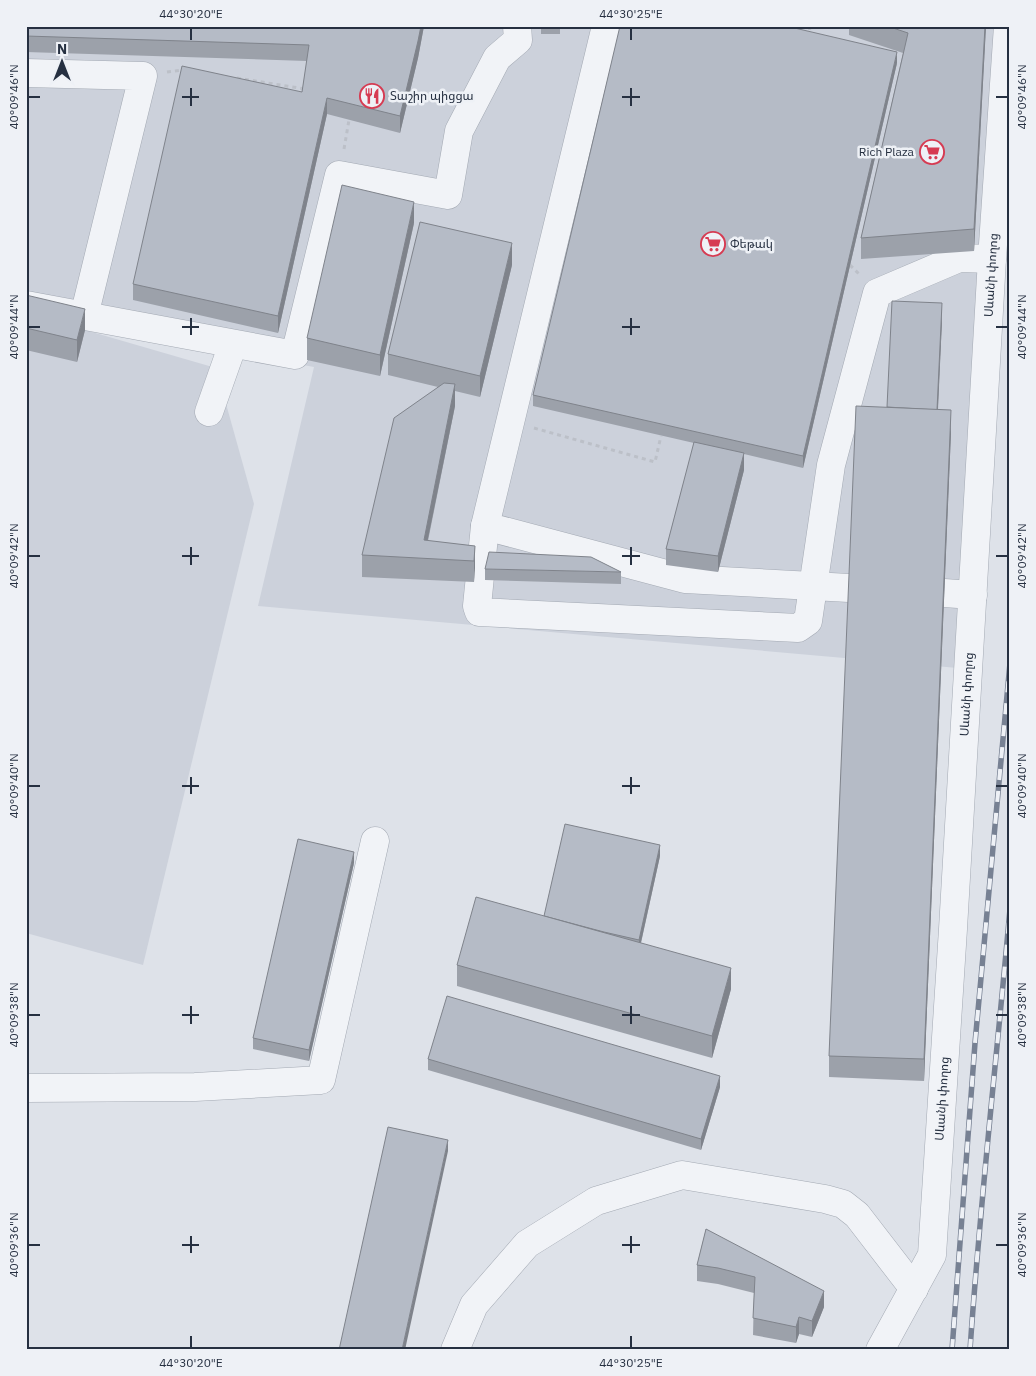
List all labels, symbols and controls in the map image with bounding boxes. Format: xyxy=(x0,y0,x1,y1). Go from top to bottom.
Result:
text: 44°30'20"E xyxy=(159,6,223,21)
text: 44°30'25"E xyxy=(599,6,663,21)
north arrow xyxy=(38,38,88,88)
text: N xyxy=(57,40,67,58)
text: 40°09'46"N xyxy=(6,64,21,130)
text: 40°09'46"N xyxy=(1014,64,1029,130)
restaurant icon: Տաշիր պիցցա xyxy=(359,83,385,109)
place label: Տաշիր պիցցա xyxy=(390,88,474,103)
supermarket icon: Rich Plaza xyxy=(919,139,945,165)
place label: Rich Plaza xyxy=(859,144,915,159)
supermarket icon: Փեթակ xyxy=(700,231,726,257)
street label: Սևանի փողոց xyxy=(981,233,1001,317)
place label: Փեթակ xyxy=(730,236,773,251)
text: 40°09'44"N xyxy=(6,294,21,360)
text: 40°09'44"N xyxy=(1014,294,1029,360)
text: 40°09'42"N xyxy=(6,523,21,589)
text: 40°09'42"N xyxy=(1014,523,1029,589)
street label: Սևանի փողոց xyxy=(956,652,976,737)
text: 40°09'40"N xyxy=(6,753,21,819)
text: 40°09'40"N xyxy=(1014,753,1029,819)
text: 40°09'38"N xyxy=(6,982,21,1048)
text: 40°09'38"N xyxy=(1014,982,1029,1048)
street label: Սևանի փողոց xyxy=(931,1056,952,1141)
text: 40°09'36"N xyxy=(6,1212,21,1278)
text: 40°09'36"N xyxy=(1014,1212,1029,1278)
text: 44°30'20"E xyxy=(159,1355,223,1370)
text: 44°30'25"E xyxy=(599,1355,663,1370)

